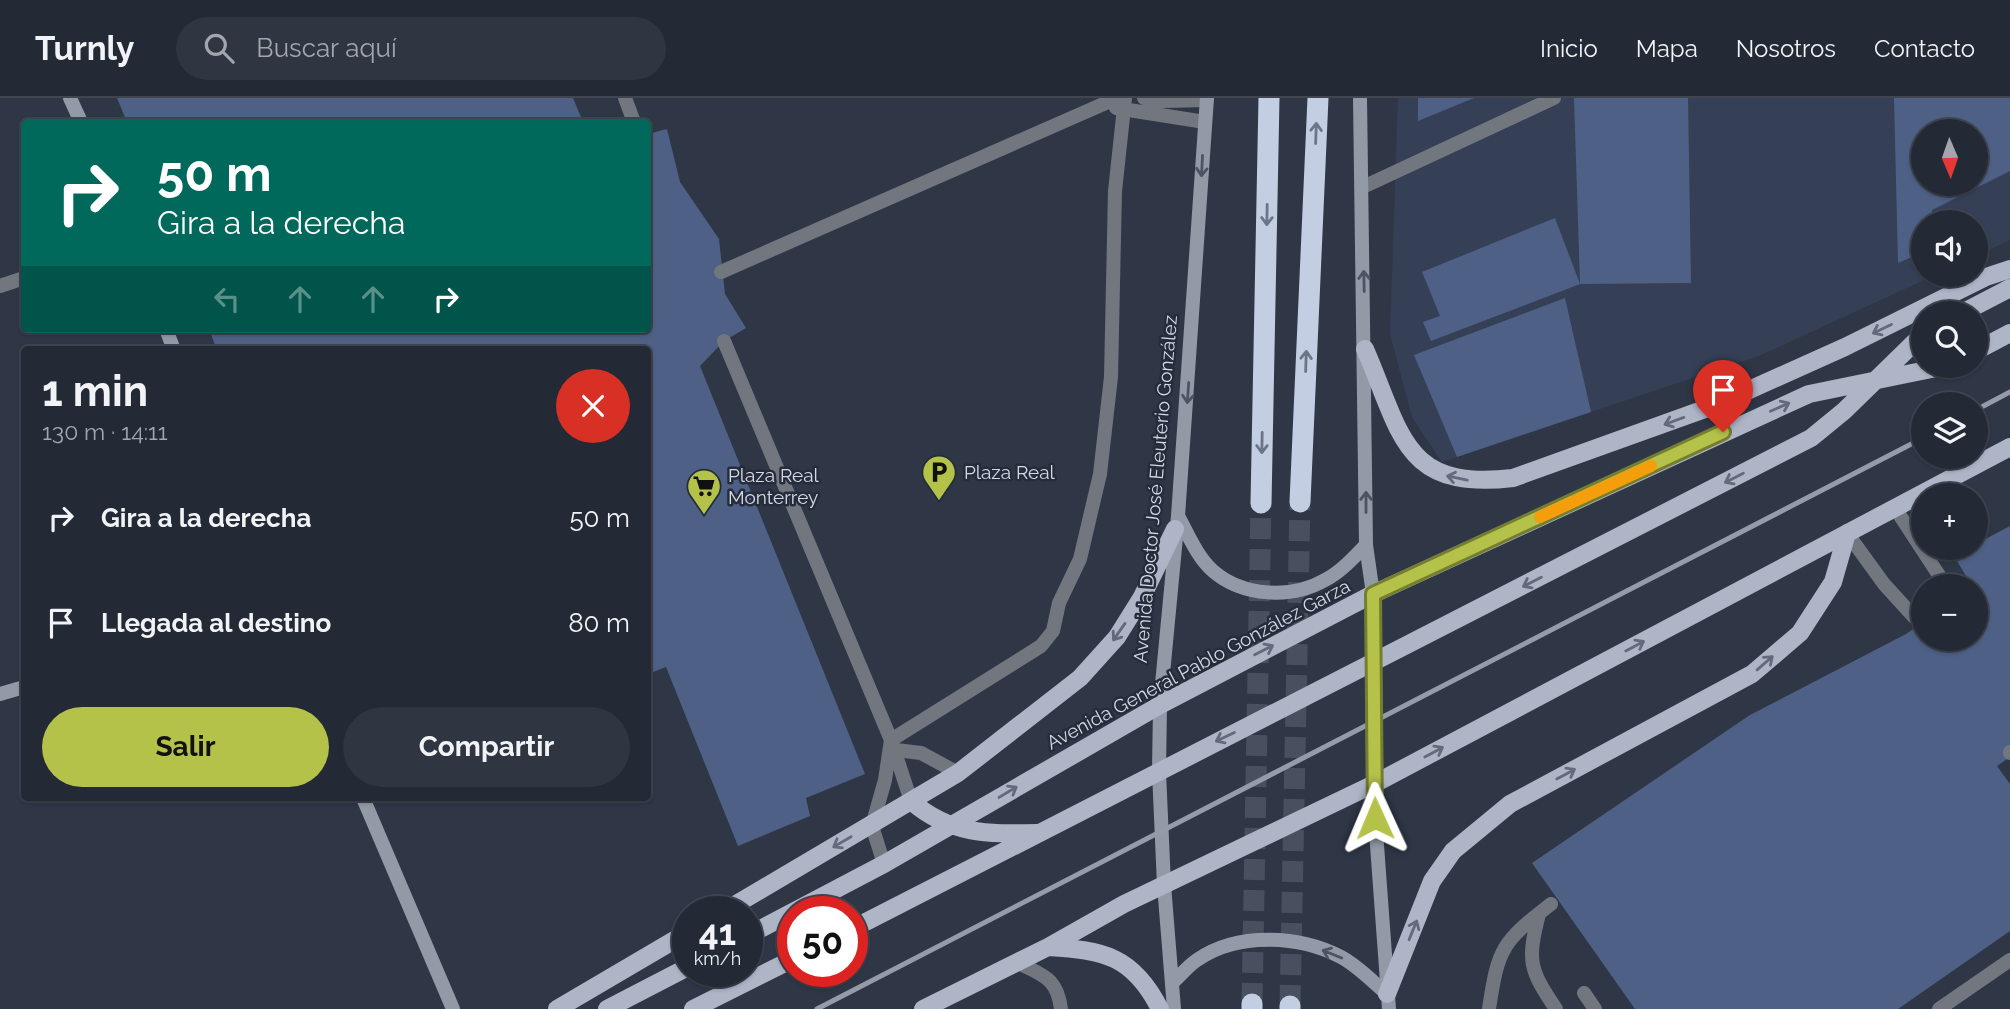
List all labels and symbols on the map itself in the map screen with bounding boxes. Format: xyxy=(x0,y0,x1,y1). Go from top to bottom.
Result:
north arrow xyxy=(1911,119,1988,196)
one-way arrow xyxy=(1310,123,1323,145)
one-way arrow xyxy=(1195,154,1208,177)
one-way arrow xyxy=(1260,203,1274,226)
one-way arrow xyxy=(1357,270,1371,293)
street label: Avenida Doctor José Eleuterio González xyxy=(1129,314,1181,664)
one-way arrow xyxy=(1872,322,1893,336)
one-way arrow xyxy=(1300,349,1313,372)
pin xyxy=(1693,360,1753,432)
one-way arrow xyxy=(1181,381,1194,404)
one-way arrow xyxy=(1769,400,1790,413)
one-way arrow xyxy=(1663,416,1685,428)
one-way arrow xyxy=(1255,431,1269,454)
parking icon: Plaza Real xyxy=(920,453,958,502)
place label: Plaza Real xyxy=(964,461,1055,483)
place label: Plaza Real Monterrey xyxy=(728,464,819,508)
supermarket icon: Plaza Real Monterrey xyxy=(685,467,723,516)
one-way arrow xyxy=(1446,471,1469,484)
one-way arrow xyxy=(1724,471,1745,485)
one-way arrow xyxy=(1359,491,1373,514)
street label: Avenida General Pablo González Garza xyxy=(1043,574,1353,754)
one-way arrow xyxy=(1522,575,1543,589)
one-way arrow xyxy=(1112,622,1126,641)
one-way arrow xyxy=(1624,638,1645,652)
one-way arrow xyxy=(1253,643,1274,657)
one-way arrow xyxy=(1755,655,1773,671)
one-way arrow xyxy=(1215,730,1236,744)
one-way arrow xyxy=(1423,745,1444,759)
one-way arrow xyxy=(1555,766,1576,780)
position arrow xyxy=(1338,781,1412,855)
one-way arrow xyxy=(997,785,1018,798)
one-way arrow xyxy=(832,836,853,849)
speed limit sign: 50 xyxy=(777,896,868,987)
one-way arrow xyxy=(1407,920,1420,942)
one-way arrow xyxy=(1322,947,1344,960)

